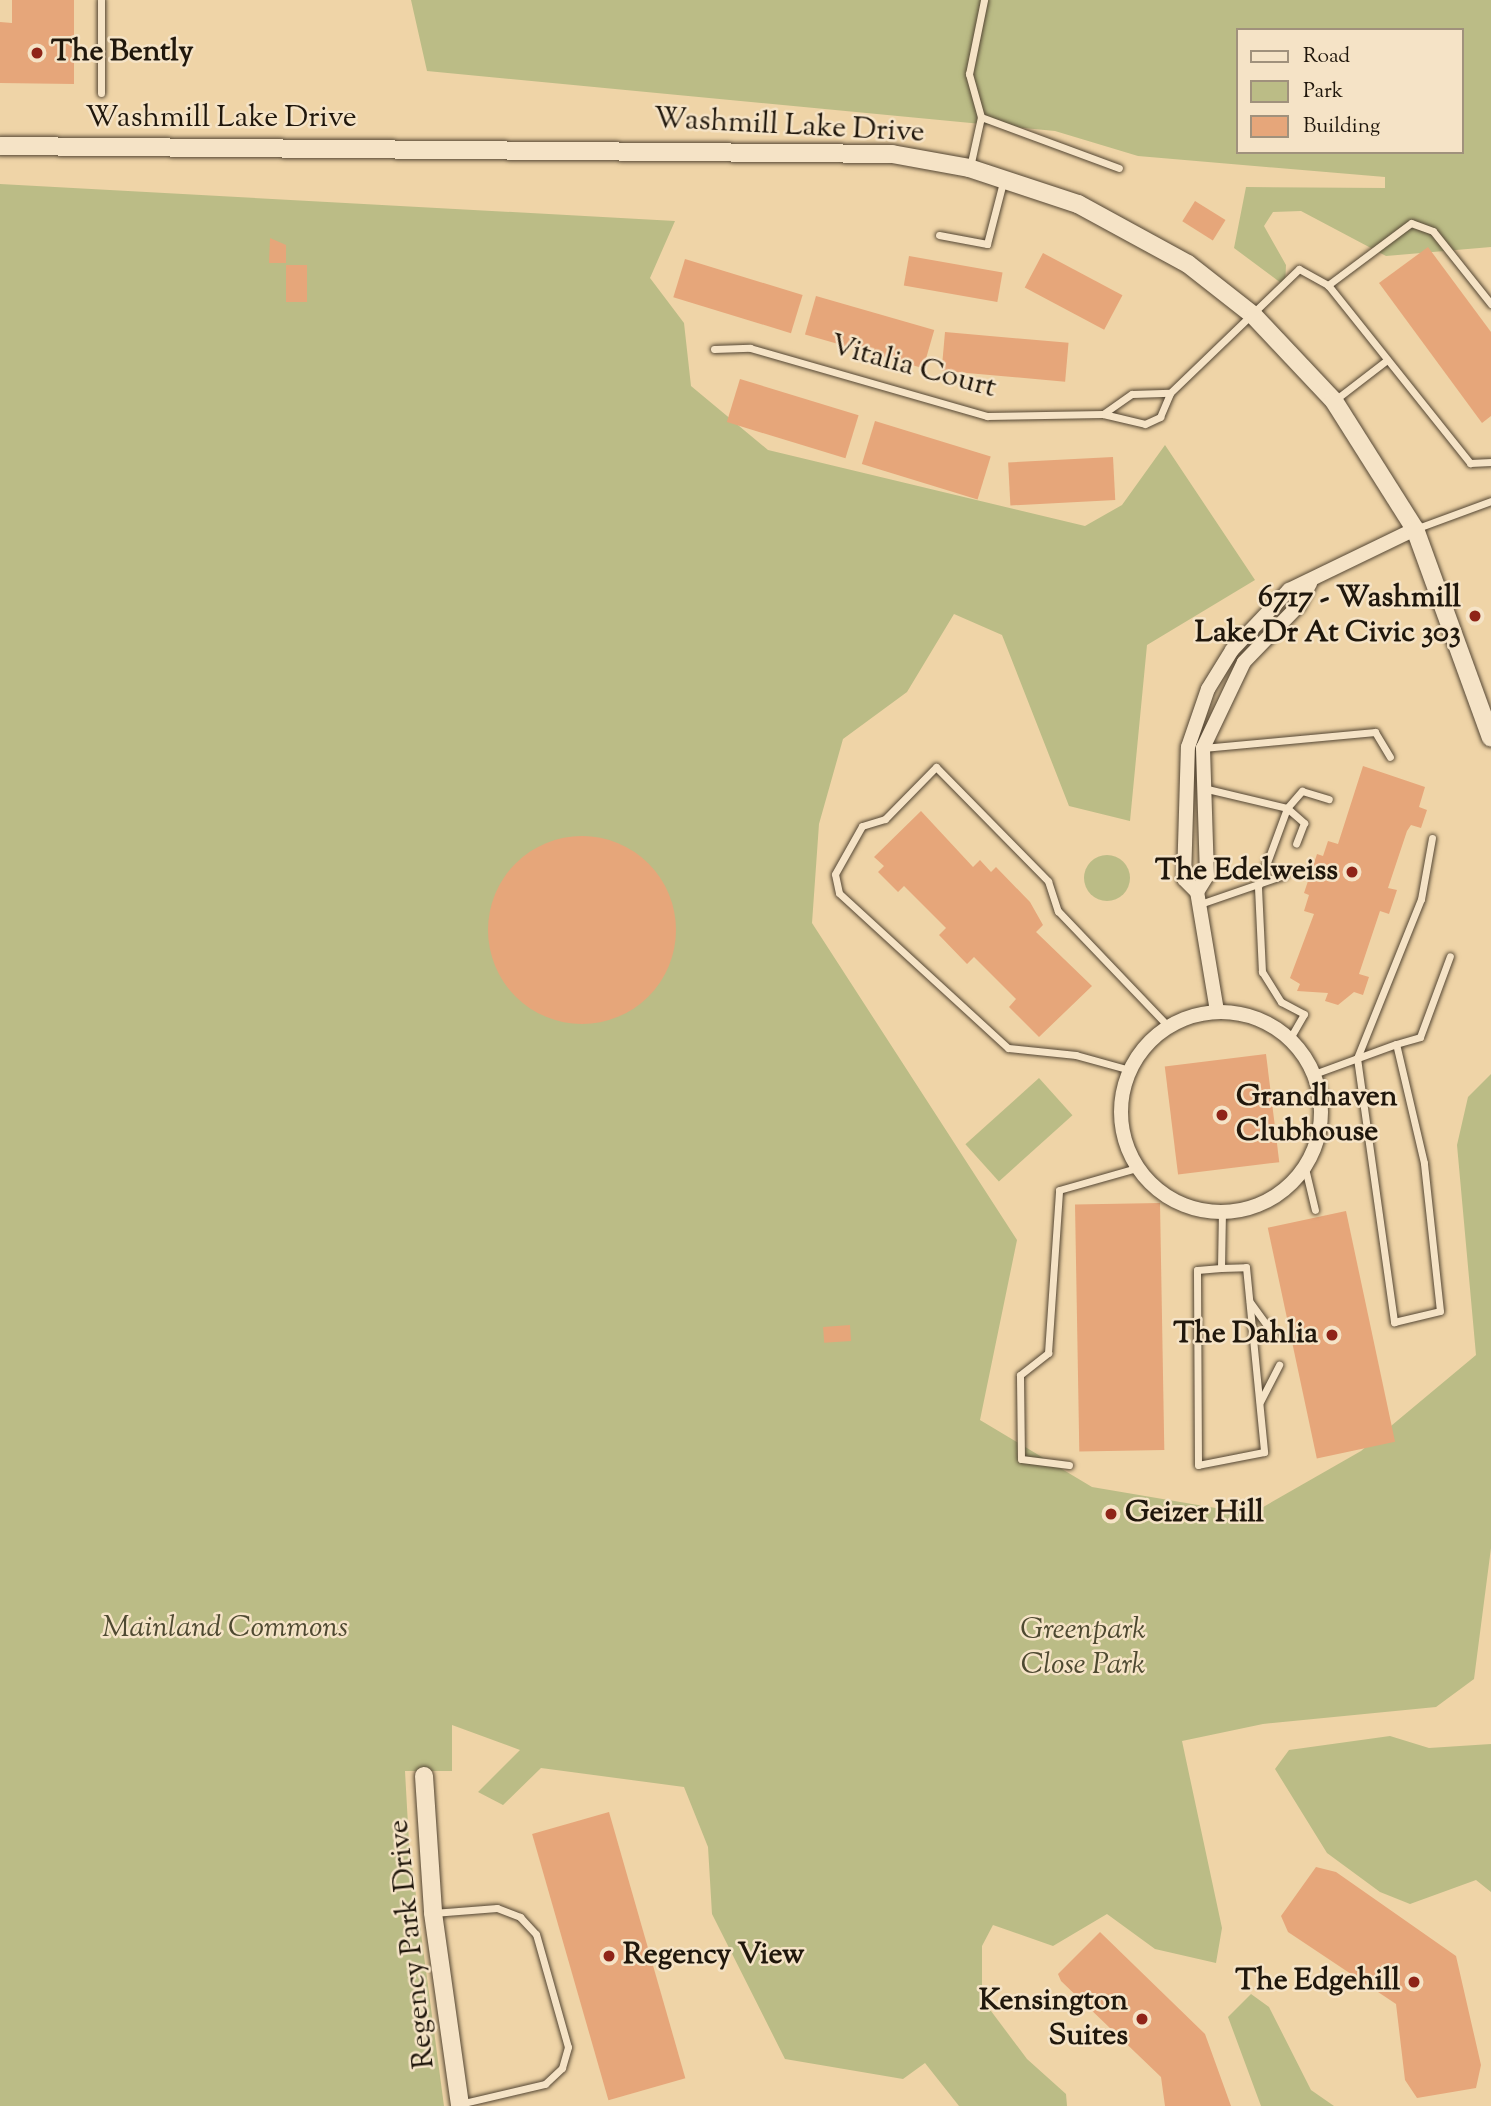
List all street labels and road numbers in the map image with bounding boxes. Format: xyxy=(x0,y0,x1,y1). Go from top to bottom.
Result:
street label: Washmill Lake Drive xyxy=(85,101,357,137)
street label: Washmill Lake Drive xyxy=(652,102,926,152)
street label: Vitalia Court xyxy=(826,329,1000,407)
street label: Regency Park Drive xyxy=(382,1818,444,2070)

